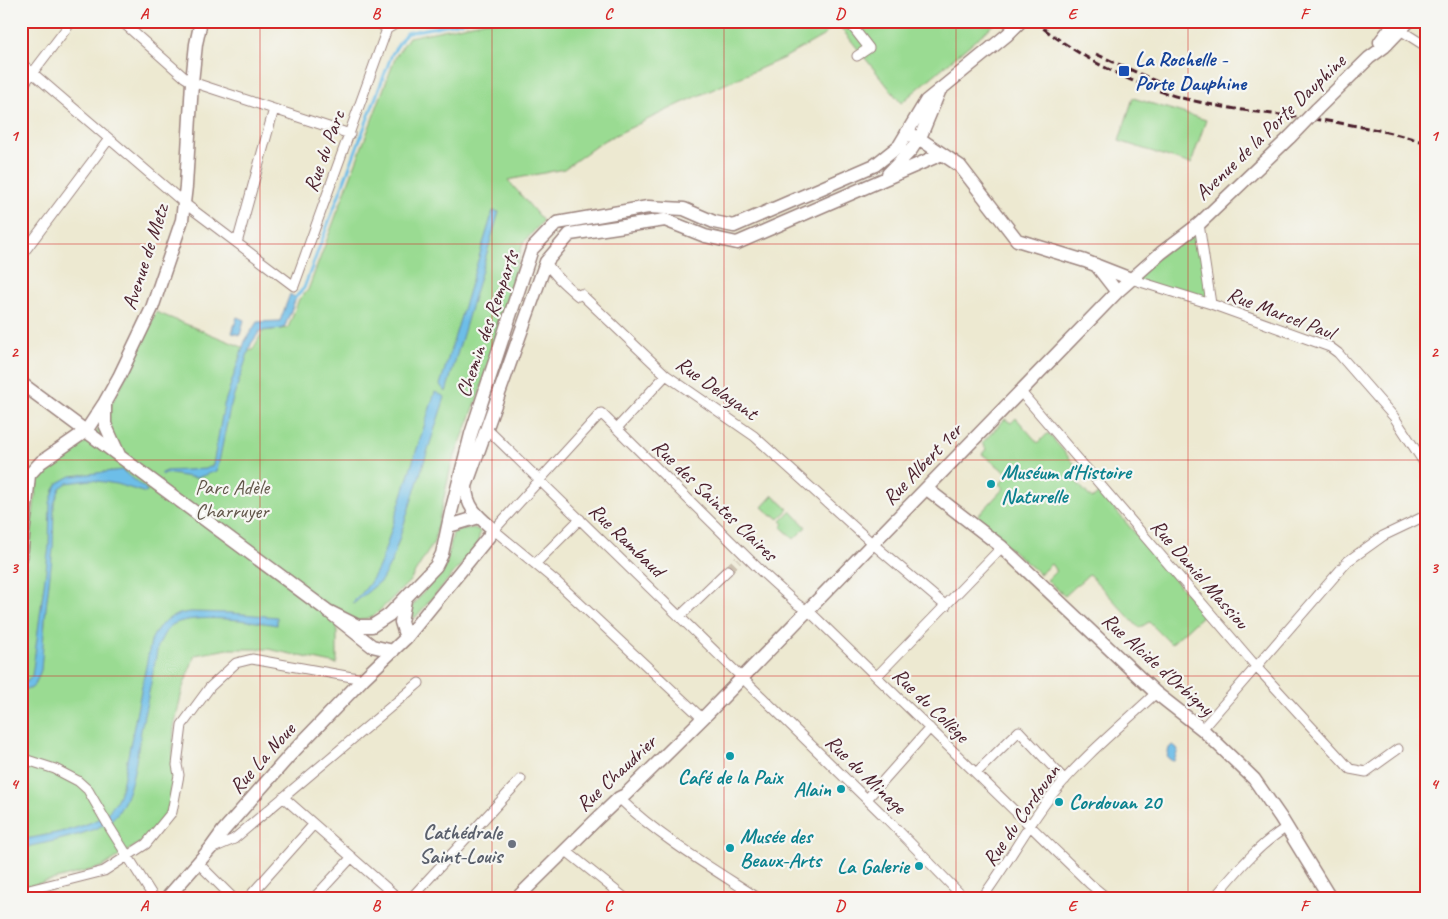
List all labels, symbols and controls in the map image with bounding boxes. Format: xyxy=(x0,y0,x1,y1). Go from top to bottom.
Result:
text: A xyxy=(140,4,150,24)
text: B xyxy=(372,4,382,24)
text: C xyxy=(604,4,614,24)
text: D xyxy=(835,4,846,24)
text: E xyxy=(1068,4,1079,24)
text: F xyxy=(1300,4,1311,24)
place label: La Rochelle - Porte Dauphine xyxy=(1135,46,1248,96)
street label: Avenue de la Porte Dauphine xyxy=(1189,48,1352,206)
marker: La Rochelle - Porte Dauphine xyxy=(1117,64,1131,78)
street label: Rue du Parc xyxy=(297,106,351,195)
text: 1 xyxy=(10,126,19,146)
text: 1 xyxy=(1430,126,1439,146)
street label: Avenue de Metz xyxy=(116,199,175,313)
street label: Chemin des Remparts xyxy=(450,246,525,400)
street label: Rue Marcel Paul xyxy=(1224,281,1342,347)
text: 2 xyxy=(10,342,19,362)
text: 2 xyxy=(1430,342,1439,362)
street label: Rue Delayant xyxy=(671,350,765,427)
street label: Rue Albert 1er xyxy=(877,416,969,510)
street label: Rue des Saintes Claires xyxy=(647,434,784,568)
place label: Muséum d'Histoire Naturelle xyxy=(1001,459,1133,509)
park label: Parc Adèle Charruyer xyxy=(195,474,271,524)
marker: Muséum d'Histoire Naturelle xyxy=(985,478,997,490)
street label: Rue Rambaud xyxy=(584,497,672,584)
street label: Rue Daniel Massiou xyxy=(1145,514,1256,635)
text: 3 xyxy=(10,558,19,578)
text: 3 xyxy=(1430,558,1439,578)
street label: Rue Alcide d'Orbigny xyxy=(1097,607,1221,722)
street label: Rue du Collège xyxy=(887,662,976,750)
street label: Rue La Noue xyxy=(223,716,302,799)
street label: Rue Chaudrier xyxy=(570,727,663,817)
street label: Rue du Minage xyxy=(820,729,913,820)
marker: Café de la Paix xyxy=(724,750,736,762)
street label: Rue du Cordouan xyxy=(976,759,1066,871)
place label: Café de la Paix xyxy=(678,764,784,790)
text: 4 xyxy=(10,774,19,794)
text: 4 xyxy=(1430,774,1439,794)
place label: Alain xyxy=(793,776,831,802)
marker: Alain xyxy=(835,783,847,795)
place label: Cordouan 20 xyxy=(1069,789,1164,815)
marker: Cordouan 20 xyxy=(1053,796,1065,808)
place label: Cathédrale Saint-Louis xyxy=(419,819,505,869)
place label: Musée des Beaux-Arts xyxy=(740,823,823,873)
marker: Cathédrale Saint-Louis xyxy=(506,838,518,850)
marker: Musée des Beaux-Arts xyxy=(724,842,736,854)
place label: La Galerie xyxy=(837,853,911,879)
marker: La Galerie xyxy=(913,860,925,872)
text: A xyxy=(140,896,150,916)
text: B xyxy=(372,896,382,916)
text: C xyxy=(604,896,614,916)
text: D xyxy=(835,896,846,916)
text: E xyxy=(1068,896,1079,916)
text: F xyxy=(1300,896,1311,916)

